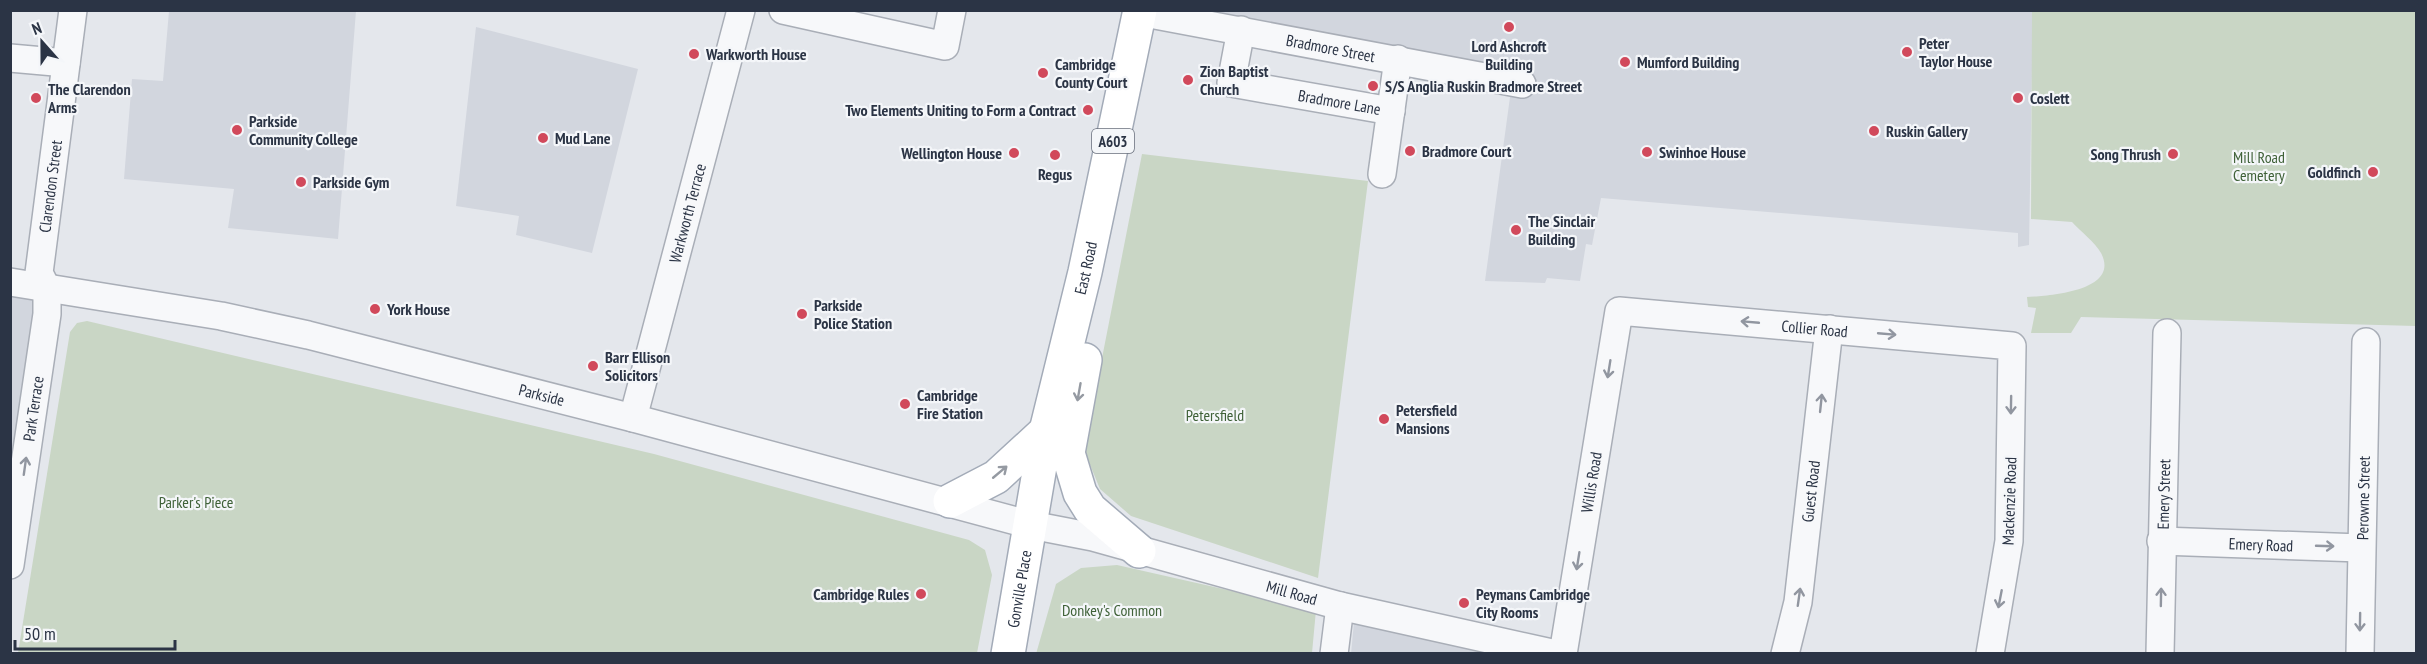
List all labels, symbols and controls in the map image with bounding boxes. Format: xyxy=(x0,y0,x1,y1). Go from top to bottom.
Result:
north arrow xyxy=(12,12,72,72)
text: N xyxy=(29,17,44,39)
marker: Lord Ashcroft Building xyxy=(1502,20,1516,34)
street label: Bradmore Street xyxy=(1284,30,1377,66)
place label: Peter Taylor House xyxy=(1919,33,1993,71)
place label: Lord Ashcroft Building xyxy=(1472,36,1547,74)
place label: Warkworth House xyxy=(705,44,807,64)
marker: Peter Taylor House xyxy=(1900,45,1914,59)
marker: Warkworth House xyxy=(687,47,701,61)
place label: Mumford Building xyxy=(1637,52,1739,72)
place label: Cambridge County Court xyxy=(1055,54,1128,92)
marker: Mumford Building xyxy=(1618,55,1632,69)
place label: Zion Baptist Church xyxy=(1200,61,1269,99)
marker: Cambridge County Court xyxy=(1036,66,1050,80)
marker: Zion Baptist Church xyxy=(1181,73,1195,87)
place label: S/S Anglia Ruskin Bradmore Street xyxy=(1385,76,1582,96)
place label: The Clarendon Arms xyxy=(47,79,131,117)
marker: S/S Anglia Ruskin Bradmore Street xyxy=(1366,79,1380,93)
street label: Bradmore Lane xyxy=(1297,85,1382,119)
place label: Coslett xyxy=(2030,88,2070,108)
marker: The Clarendon Arms xyxy=(29,91,43,105)
marker: Coslett xyxy=(2011,91,2025,105)
place label: Two Elements Uniting to Form a Contract xyxy=(845,100,1076,120)
marker: Two Elements Uniting to Form a Contract xyxy=(1081,103,1095,117)
place label: Parkside Community College xyxy=(249,111,358,149)
place label: Ruskin Gallery xyxy=(1886,121,1968,141)
marker: Parkside Community College xyxy=(230,123,244,137)
marker: Ruskin Gallery xyxy=(1867,124,1881,138)
place label: Mud Lane xyxy=(555,128,611,148)
road number: A603 xyxy=(1092,129,1134,153)
marker: Mud Lane xyxy=(536,131,550,145)
street label: Clarendon Street xyxy=(34,138,66,234)
place label: Bradmore Court xyxy=(1422,141,1512,161)
place label: Swinhoe House xyxy=(1659,142,1746,162)
place label: Wellington House xyxy=(900,143,1002,163)
marker: Bradmore Court xyxy=(1403,144,1417,158)
place label: Song Thrush xyxy=(2090,144,2161,164)
marker: Swinhoe House xyxy=(1640,145,1654,159)
marker: Wellington House xyxy=(1007,146,1021,160)
marker: Song Thrush xyxy=(2166,147,2180,161)
park label: Mill Road Cemetery xyxy=(2233,147,2285,185)
marker: Regus xyxy=(1048,148,1062,162)
street label: Warkworth Terrace xyxy=(665,161,710,265)
place label: Goldfinch xyxy=(2308,162,2361,182)
place label: Regus xyxy=(1038,164,1072,184)
marker: Goldfinch xyxy=(2366,165,2380,179)
place label: Parkside Gym xyxy=(313,172,389,192)
marker: Parkside Gym xyxy=(294,175,308,189)
place label: The Sinclair Building xyxy=(1528,211,1595,249)
marker: The Sinclair Building xyxy=(1509,223,1523,237)
street label: East Road xyxy=(1070,240,1101,297)
place label: Parkside Police Station xyxy=(814,295,892,333)
place label: York House xyxy=(386,299,450,319)
marker: York House xyxy=(368,302,382,316)
marker: Parkside Police Station xyxy=(795,307,809,321)
one-way arrow xyxy=(1741,316,1760,327)
street label: Collier Road xyxy=(1781,316,1849,341)
one-way arrow xyxy=(1877,329,1897,340)
place label: Barr Ellison Solicitors xyxy=(605,347,670,385)
marker: Barr Ellison Solicitors xyxy=(586,359,600,373)
one-way arrow xyxy=(1604,359,1615,378)
street label: Park Terrace xyxy=(18,375,48,443)
street label: Parkside xyxy=(517,379,567,410)
one-way arrow xyxy=(1073,382,1084,401)
place label: Cambridge Fire Station xyxy=(917,385,983,423)
one-way arrow xyxy=(1816,393,1827,413)
one-way arrow xyxy=(2006,394,2017,414)
marker: Cambridge Fire Station xyxy=(898,397,912,411)
place label: Petersfield Mansions xyxy=(1396,400,1457,438)
park label: Petersfield xyxy=(1186,405,1244,425)
marker: Petersfield Mansions xyxy=(1377,412,1391,426)
street label: Willis Road xyxy=(1576,450,1606,514)
street label: Perowne Street xyxy=(2352,455,2374,540)
one-way arrow xyxy=(19,456,30,476)
street label: Mackenzie Road xyxy=(1997,456,2021,546)
street label: Emery Street xyxy=(2153,458,2174,529)
street label: Guest Road xyxy=(1797,459,1824,523)
one-way arrow xyxy=(992,466,1008,479)
park label: Parker's Piece xyxy=(159,492,233,512)
street label: Emery Road xyxy=(2228,533,2294,556)
one-way arrow xyxy=(2314,541,2334,552)
street label: Gonville Place xyxy=(1003,549,1036,629)
one-way arrow xyxy=(1573,551,1584,571)
street label: Mill Road xyxy=(1264,576,1320,609)
place label: Cambridge Rules xyxy=(813,584,909,604)
place label: Peymans Cambridge City Rooms xyxy=(1476,584,1590,622)
marker: Cambridge Rules xyxy=(914,587,928,601)
one-way arrow xyxy=(1793,587,1804,607)
one-way arrow xyxy=(2155,588,2167,608)
one-way arrow xyxy=(1995,589,2006,608)
marker: Peymans Cambridge City Rooms xyxy=(1457,596,1471,610)
park label: Donkey's Common xyxy=(1062,600,1162,620)
one-way arrow xyxy=(2355,611,2366,631)
scale bar xyxy=(15,613,176,651)
text: 50 m xyxy=(24,622,56,645)

